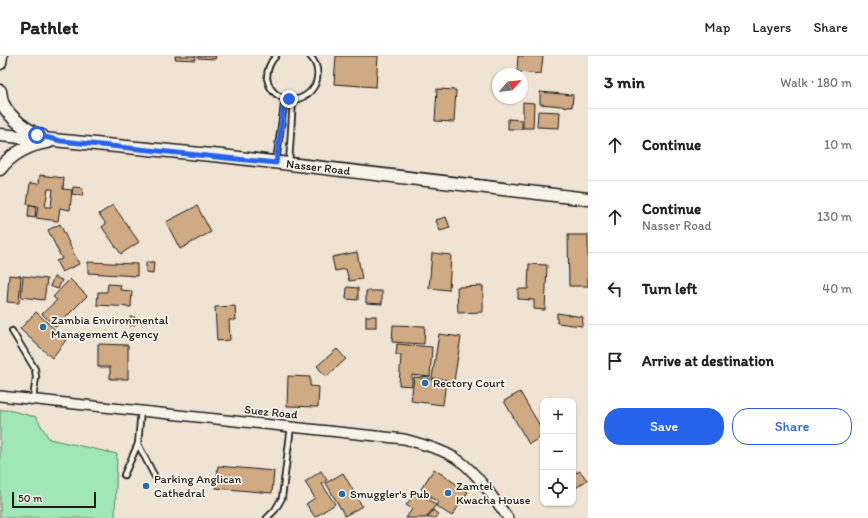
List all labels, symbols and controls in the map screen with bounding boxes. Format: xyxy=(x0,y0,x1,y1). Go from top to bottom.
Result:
text: Pathlet xyxy=(20,16,78,39)
text: Map xyxy=(705,19,730,36)
text: Layers xyxy=(752,19,791,36)
text: Share xyxy=(813,19,848,36)
north arrow xyxy=(492,68,528,104)
text: 3 min xyxy=(604,72,645,92)
text: Walk · 180 m xyxy=(780,75,852,90)
route end xyxy=(280,90,298,108)
route start xyxy=(28,126,46,144)
icon: ahead xyxy=(604,134,626,156)
text: Continue xyxy=(642,136,701,154)
text: 10 m xyxy=(824,137,852,152)
street label: Nasser Road xyxy=(286,157,352,178)
text: Continue xyxy=(642,200,701,218)
icon: ahead xyxy=(604,206,626,228)
text: 130 m xyxy=(817,209,852,224)
text: Nasser Road xyxy=(642,218,712,233)
icon: left xyxy=(604,278,626,300)
text: Turn left xyxy=(642,280,697,298)
text: 40 m xyxy=(822,281,852,296)
place label: Zambia Environmental Management Agency xyxy=(51,313,169,341)
marker: Zambia Environmental Management Agency xyxy=(38,322,48,332)
icon: arrive xyxy=(604,350,626,372)
text: Arrive at destination xyxy=(642,352,774,370)
place label: Rectory Court xyxy=(433,376,505,390)
marker: Rectory Court xyxy=(420,378,430,388)
map controls xyxy=(540,398,576,506)
button: + xyxy=(540,398,576,434)
street label: Suez Road xyxy=(244,402,299,422)
button: Save xyxy=(604,408,724,445)
button: Share xyxy=(732,408,852,445)
button: − xyxy=(540,434,576,470)
button: locate xyxy=(540,470,576,506)
place label: Parking Anglican Cathedral xyxy=(154,472,241,500)
place label: Zamtel Kwacha House xyxy=(456,479,531,507)
marker: Parking Anglican Cathedral xyxy=(141,481,151,491)
place label: Smuggler's Pub xyxy=(350,487,429,501)
marker: Zamtel Kwacha House xyxy=(443,488,453,498)
marker: Smuggler's Pub xyxy=(337,489,347,499)
scale bar xyxy=(12,490,96,509)
text: 50 m xyxy=(18,492,42,505)

